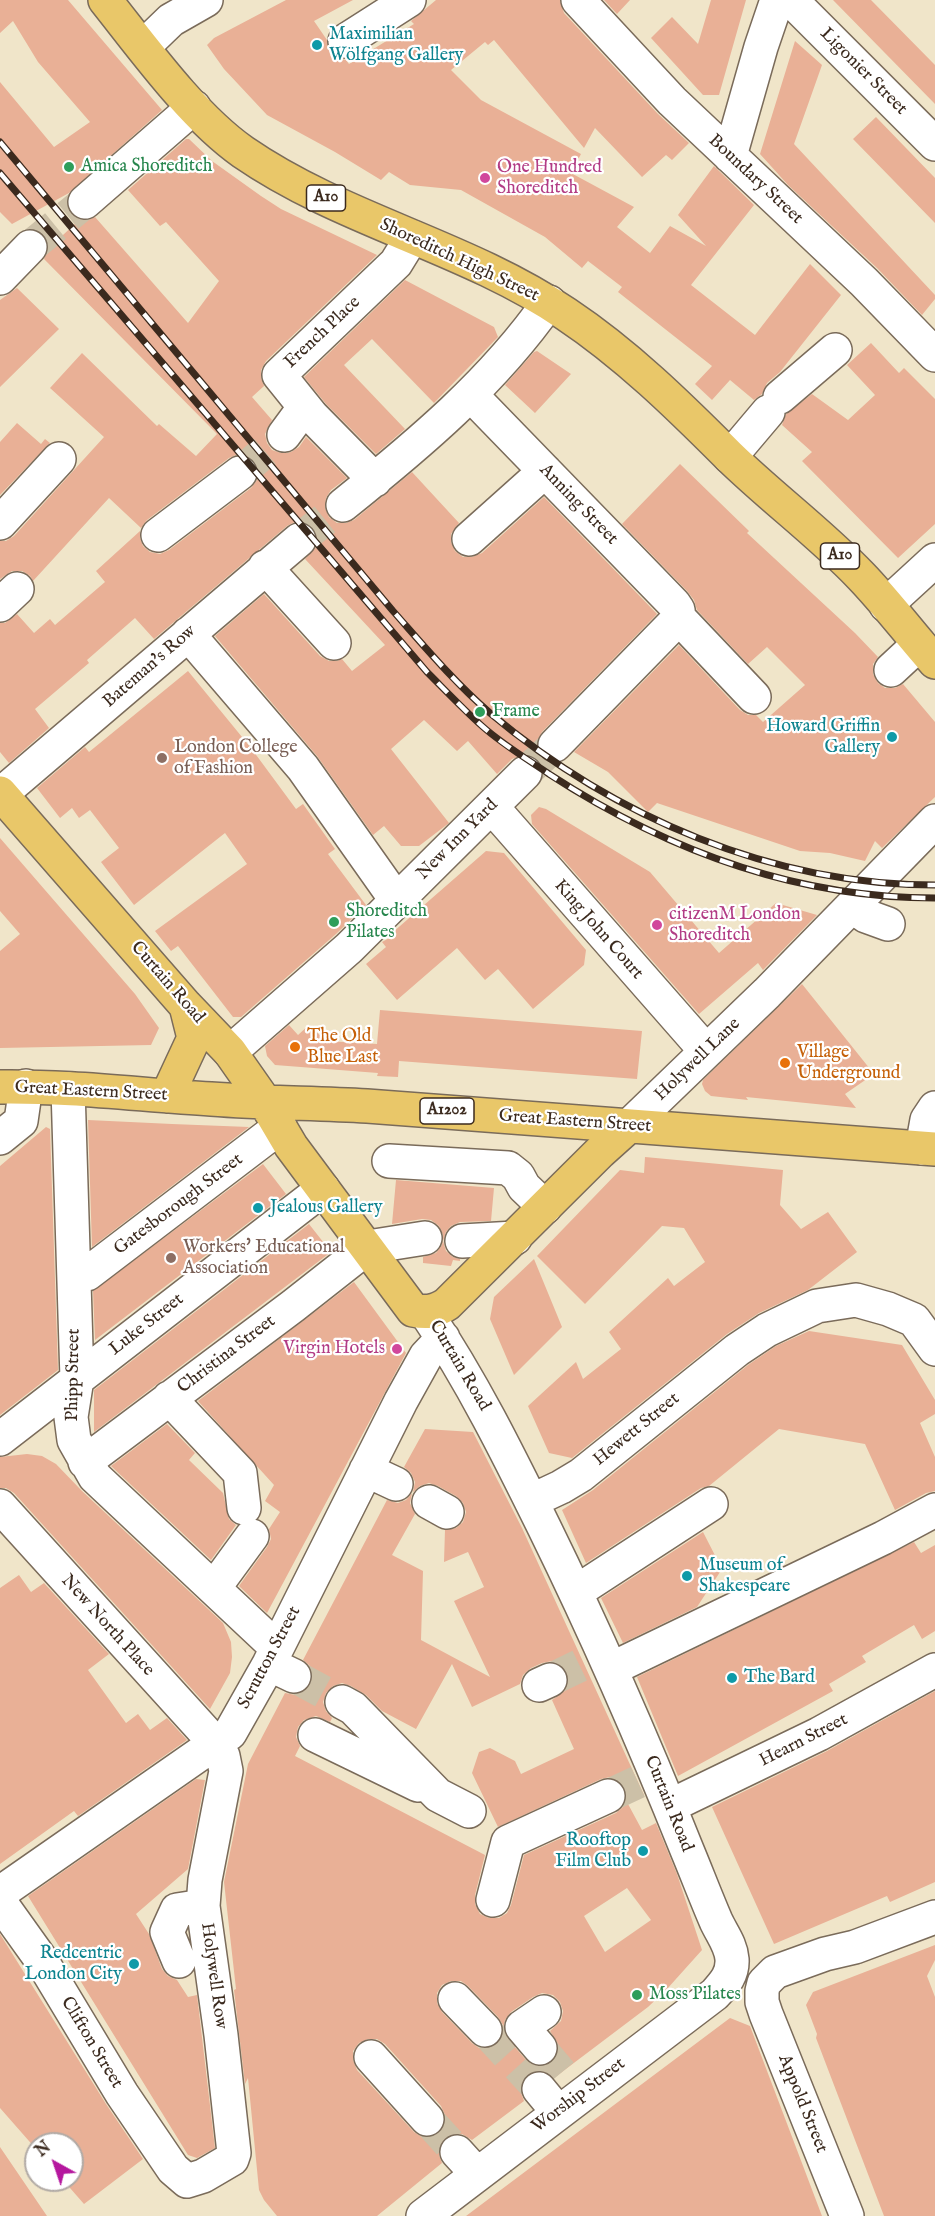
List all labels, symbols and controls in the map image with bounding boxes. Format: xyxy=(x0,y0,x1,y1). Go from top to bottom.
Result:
place label: Maximilian Wölfgang Gallery xyxy=(329,24,463,66)
street label: Ligonier Street xyxy=(815,24,911,120)
marker: Maximilian Wölfgang Gallery xyxy=(310,38,324,52)
street label: Boundary Street xyxy=(703,131,807,229)
place label: Amica Shoreditch xyxy=(81,156,212,178)
place label: One Hundred Shoreditch xyxy=(497,157,602,200)
marker: Amica Shoreditch xyxy=(62,160,76,174)
marker: One Hundred Shoreditch xyxy=(478,171,492,185)
road number: A10 xyxy=(306,185,346,211)
street label: Shoreditch High Street xyxy=(376,215,542,307)
street label: French Place xyxy=(281,292,365,374)
street label: Anning Street xyxy=(534,460,622,550)
road number: A10 xyxy=(820,543,860,569)
street label: Bateman's Row xyxy=(99,621,201,713)
place label: Frame xyxy=(492,701,540,723)
marker: Frame xyxy=(473,705,487,719)
place label: Howard Griffin Gallery xyxy=(766,716,880,758)
marker: Howard Griffin Gallery xyxy=(885,730,899,744)
place label: London College of Fashion xyxy=(174,737,298,780)
marker: London College of Fashion xyxy=(155,751,169,765)
street label: New Inn Yard xyxy=(413,795,503,885)
street label: King John Court xyxy=(549,876,647,984)
place label: Shoreditch Pilates xyxy=(346,901,427,944)
place label: citizenM London Shoreditch xyxy=(669,904,801,946)
marker: Shoreditch Pilates xyxy=(327,915,341,929)
marker: citizenM London Shoreditch xyxy=(650,918,664,932)
street label: Curtain Road xyxy=(125,938,209,1028)
street label: Holywell Lane xyxy=(651,1014,745,1106)
place label: The Old Blue Last xyxy=(307,1026,378,1068)
marker: The Old Blue Last xyxy=(288,1040,302,1054)
place label: Village Underground xyxy=(797,1042,900,1084)
marker: Village Underground xyxy=(778,1056,792,1070)
street label: Great Eastern Street xyxy=(14,1077,168,1107)
road number: A1202 xyxy=(420,1098,474,1124)
street label: Great Eastern Street xyxy=(498,1106,652,1138)
street label: Gatesborough Street xyxy=(110,1150,248,1260)
place label: Jealous Gallery xyxy=(270,1197,383,1219)
marker: Jealous Gallery xyxy=(251,1201,265,1215)
place label: Workers' Educational Association xyxy=(183,1237,345,1280)
marker: Workers' Educational Association xyxy=(164,1251,178,1265)
street label: Luke Street xyxy=(105,1289,189,1361)
street label: Christina Street xyxy=(174,1311,280,1399)
street label: Curtain Road xyxy=(424,1317,494,1415)
street label: Phipp Street xyxy=(62,1328,86,1422)
place label: Virgin Hotels xyxy=(283,1338,385,1360)
marker: Virgin Hotels xyxy=(390,1342,404,1356)
street label: Hewett Street xyxy=(590,1389,684,1471)
place label: Museum of Shakespeare xyxy=(699,1555,790,1598)
marker: Museum of Shakespeare xyxy=(680,1569,694,1583)
street label: New North Place xyxy=(56,1571,158,1681)
street label: Scrutton Street xyxy=(234,1603,306,1713)
place label: The Bard xyxy=(744,1667,815,1689)
marker: The Bard xyxy=(725,1671,739,1685)
street label: Hearn Street xyxy=(756,1710,852,1772)
street label: Curtain Road xyxy=(639,1753,697,1855)
place label: Rooftop Film Club xyxy=(555,1830,631,1872)
marker: Rooftop Film Club xyxy=(636,1844,650,1858)
street label: Holywell Row xyxy=(195,1921,231,2031)
place label: Redcentric London City xyxy=(24,1943,122,1986)
marker: Redcentric London City xyxy=(127,1957,141,1971)
place label: Moss Pilates xyxy=(649,1984,741,2006)
marker: Moss Pilates xyxy=(630,1988,644,2002)
street label: Clifton Street xyxy=(55,1993,127,2093)
street label: Appold Street xyxy=(772,2052,832,2156)
street label: Worship Street xyxy=(528,2054,630,2138)
north arrow xyxy=(24,2132,84,2192)
text: N xyxy=(32,2138,55,2162)

